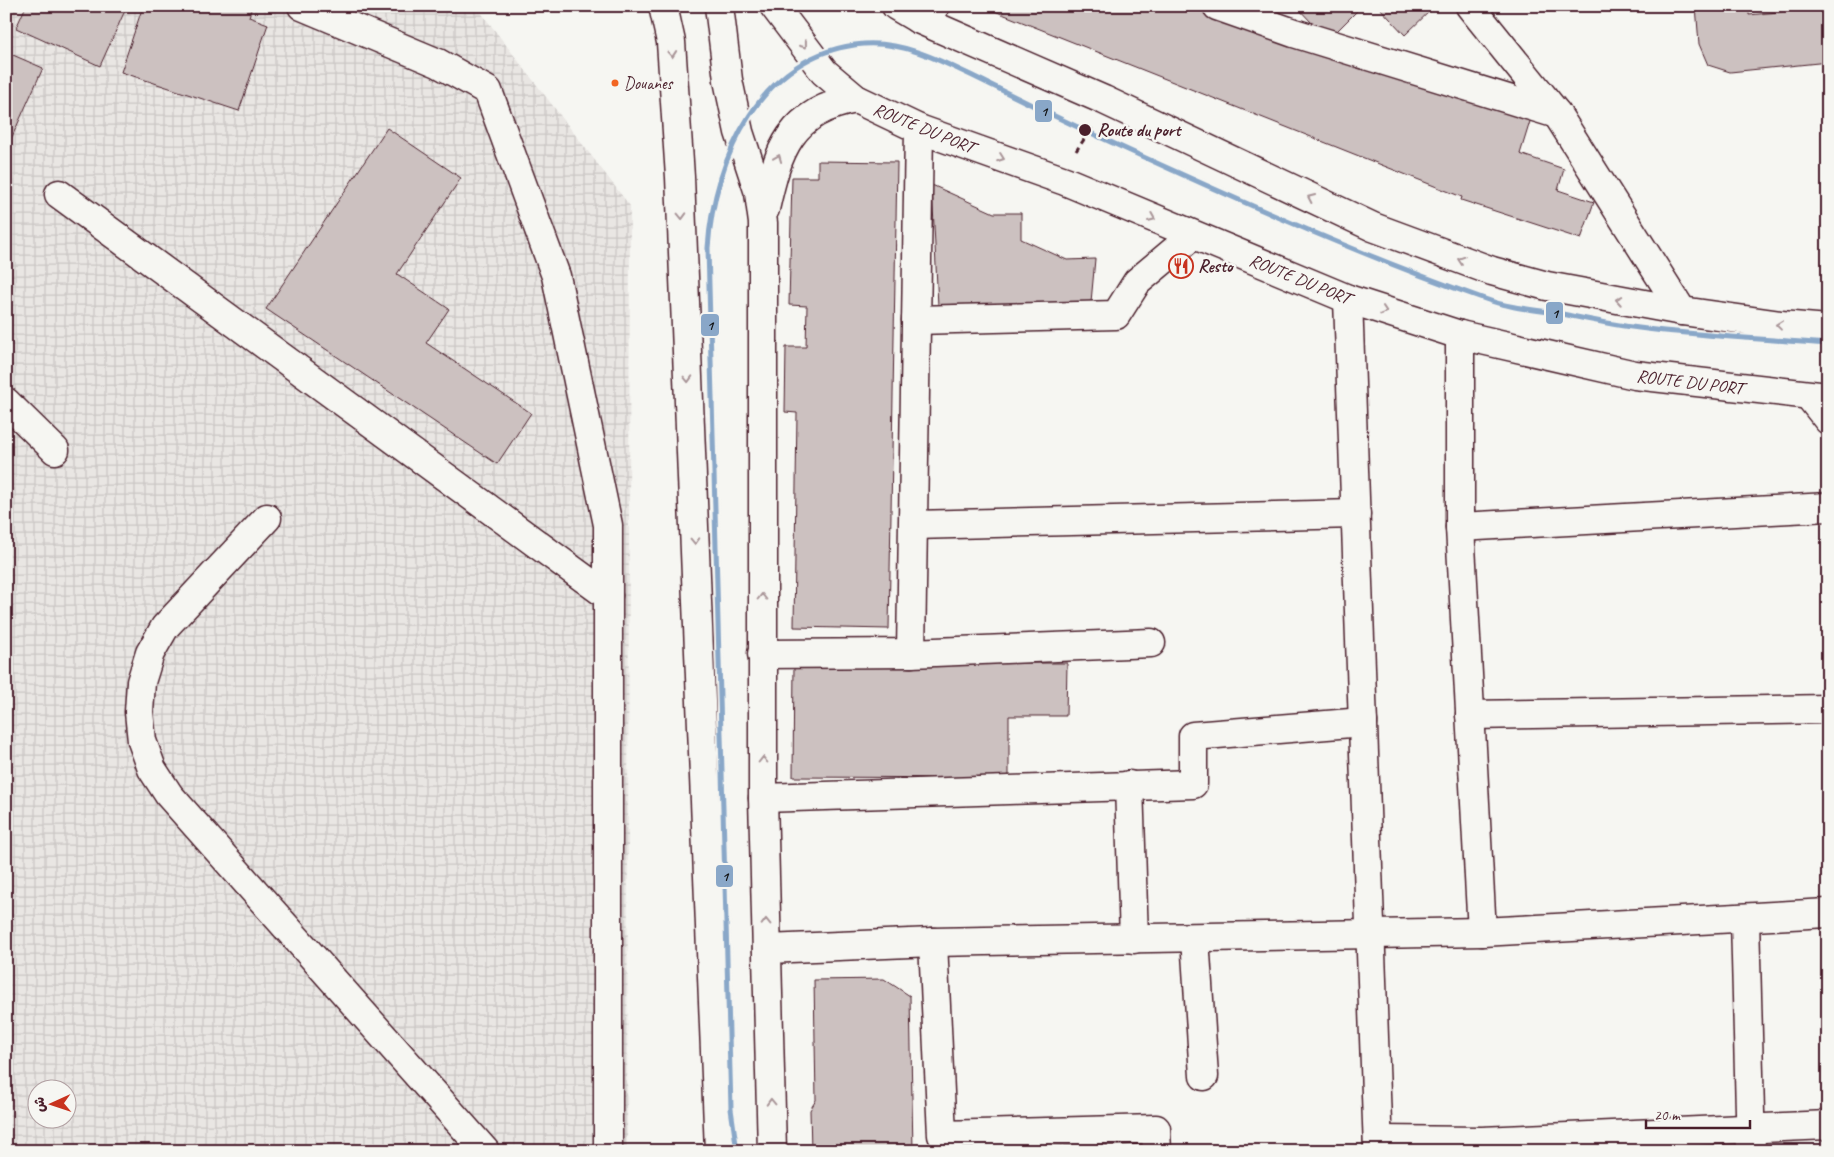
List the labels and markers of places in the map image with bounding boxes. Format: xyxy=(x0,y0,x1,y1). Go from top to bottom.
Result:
place label: Douanes xyxy=(624,73,673,94)
marker: Douanes xyxy=(610,78,620,88)
place label: Route du port xyxy=(1097,119,1182,141)
marker: Route du port xyxy=(1077,122,1093,138)
restaurant icon: Resto xyxy=(1168,253,1194,279)
place label: Resto xyxy=(1198,255,1234,277)

